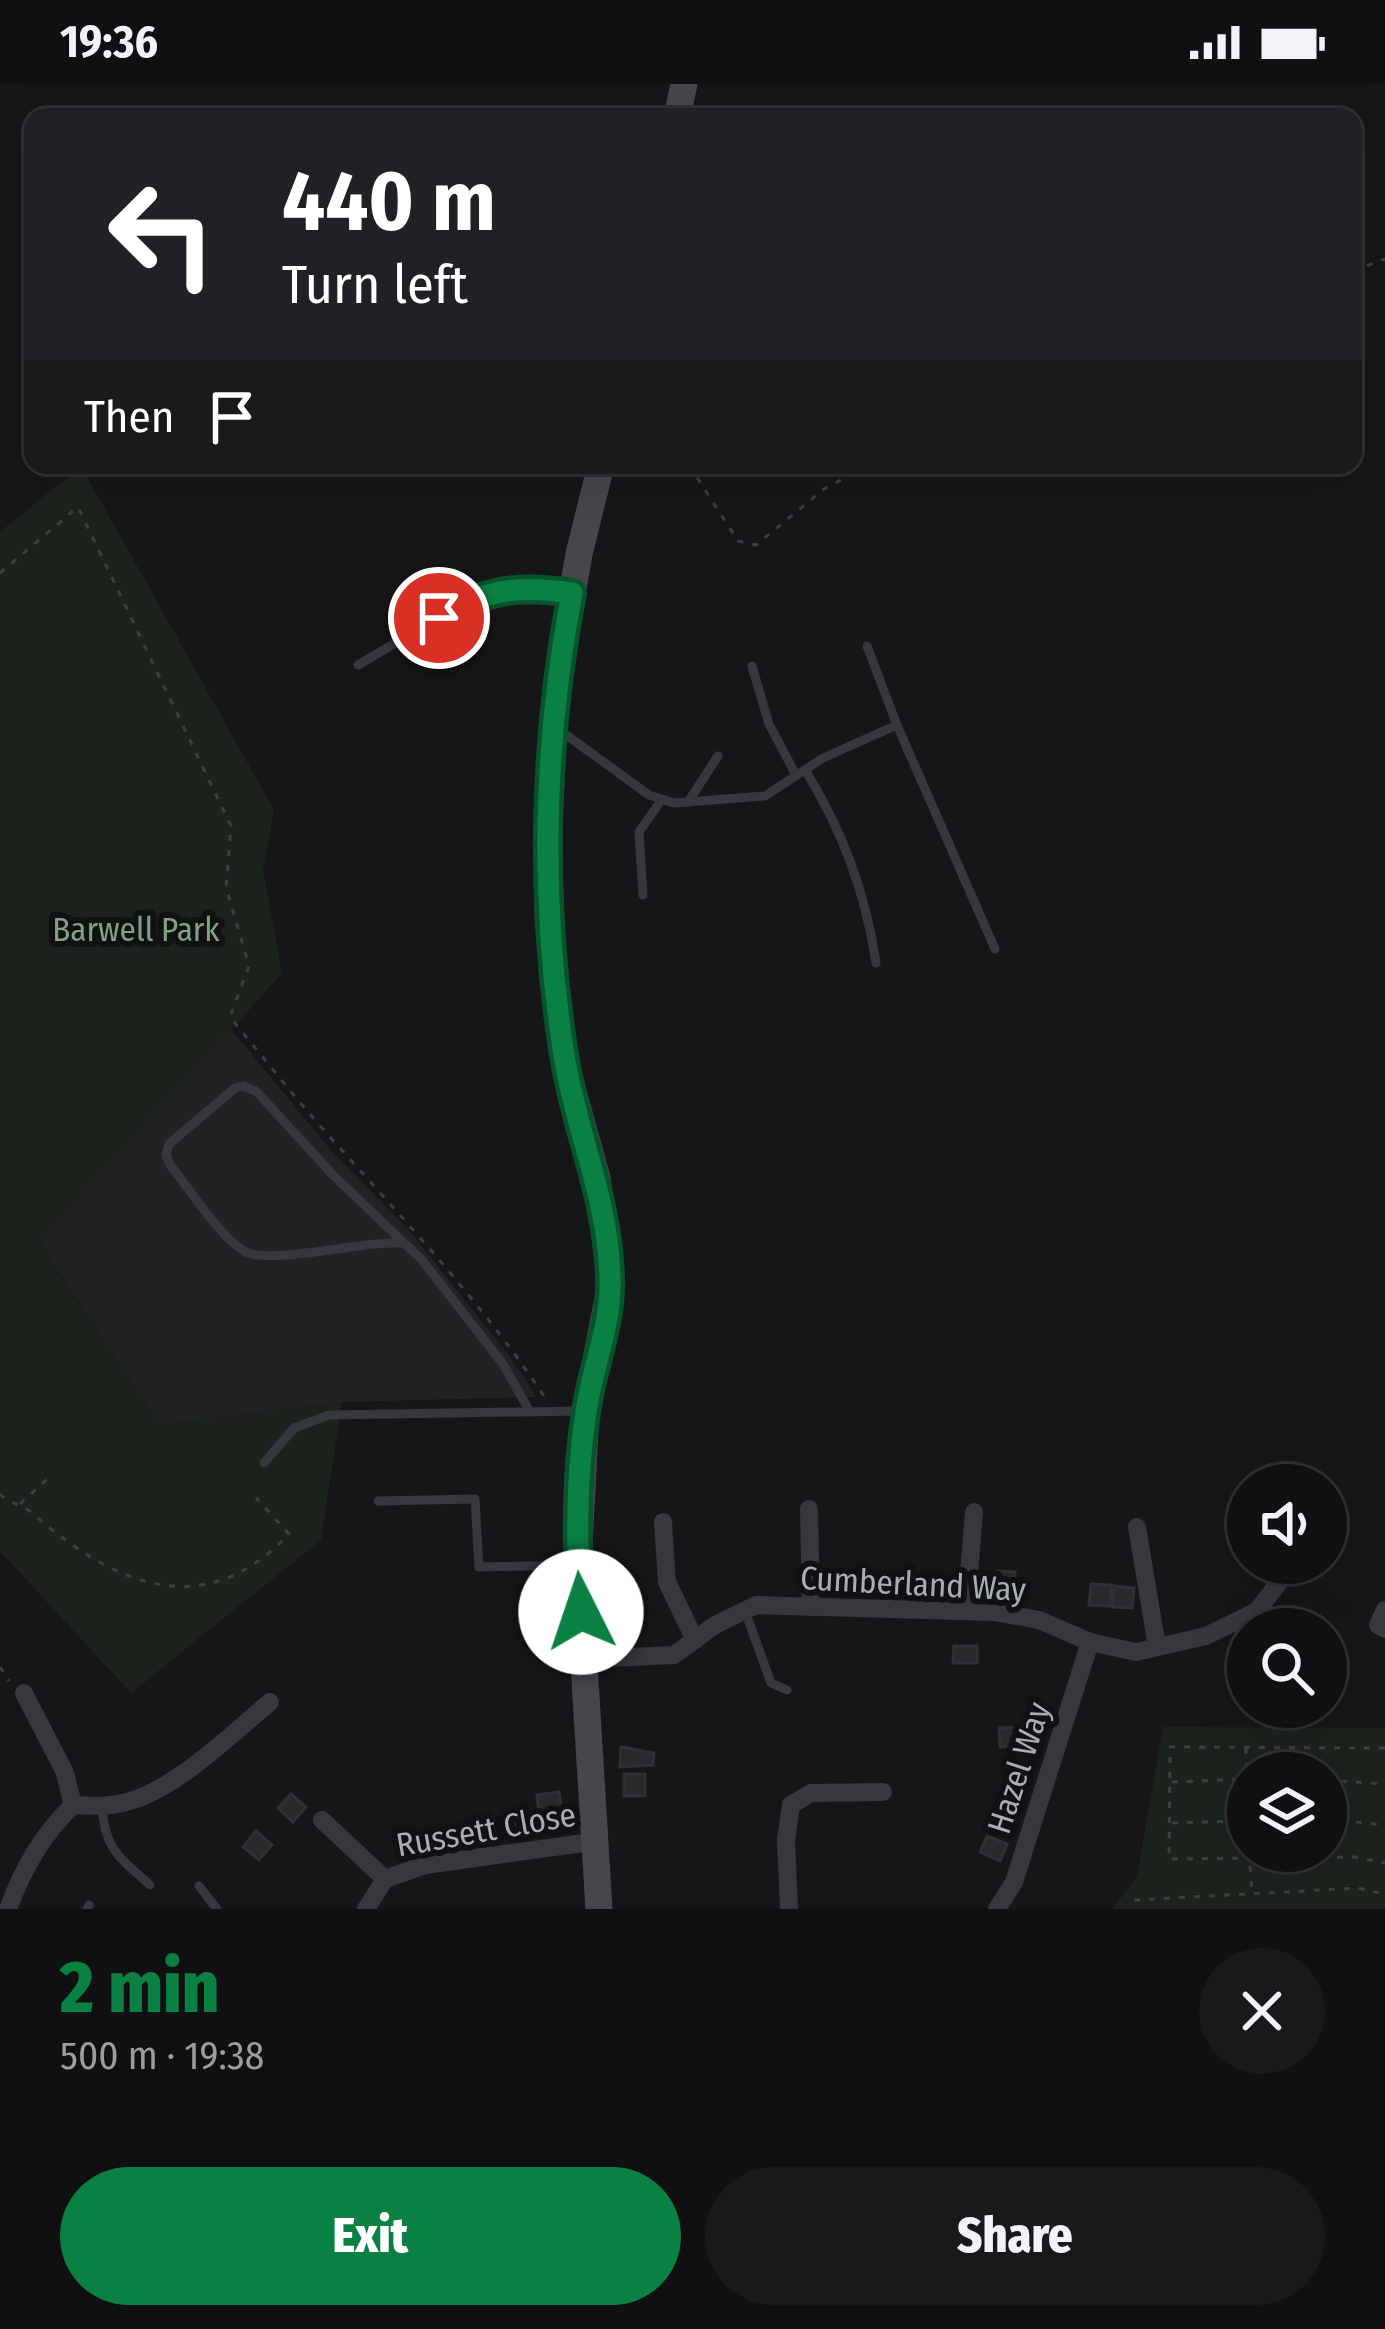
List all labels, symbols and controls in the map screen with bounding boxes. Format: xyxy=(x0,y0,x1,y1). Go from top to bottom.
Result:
text: 19:36 xyxy=(60,15,158,69)
text: 440 m xyxy=(282,151,496,252)
icon: left xyxy=(84,156,240,312)
text: Turn left xyxy=(282,253,468,317)
icon: arrive xyxy=(199,384,265,450)
text: Then xyxy=(84,390,175,444)
pin xyxy=(388,567,490,669)
icon: arrive xyxy=(406,585,472,651)
park label: Barwell Park xyxy=(52,910,220,950)
map controls xyxy=(1227,1464,1347,1872)
button: sound xyxy=(1227,1464,1347,1584)
position arrow xyxy=(518,1549,644,1675)
street label: Cumberland Way xyxy=(799,1558,1027,1610)
button: search xyxy=(1227,1608,1347,1728)
street label: Hazel Way xyxy=(979,1697,1059,1839)
button: layers xyxy=(1227,1752,1347,1872)
street label: Russett Close xyxy=(393,1795,579,1865)
text: 2 min xyxy=(60,1945,219,2031)
button: close xyxy=(1199,1948,1325,2074)
text: 500 m · 19:38 xyxy=(60,2033,264,2079)
button: Exit xyxy=(60,2167,681,2305)
button: Share xyxy=(705,2167,1325,2305)

